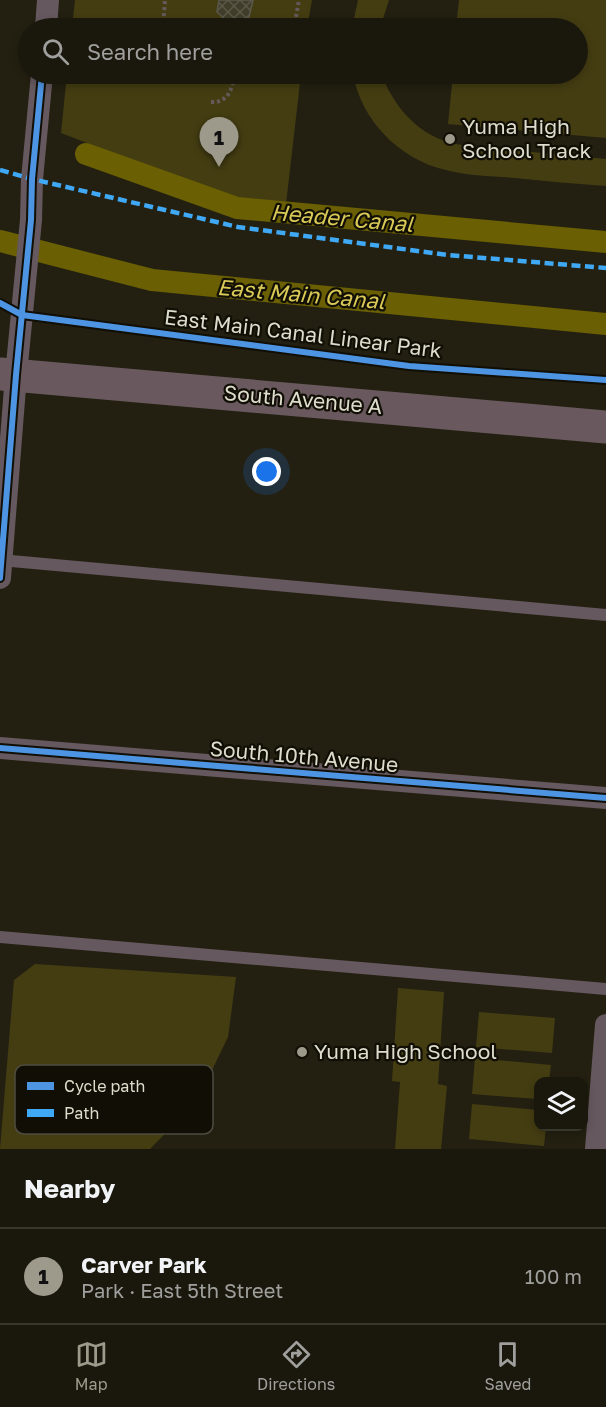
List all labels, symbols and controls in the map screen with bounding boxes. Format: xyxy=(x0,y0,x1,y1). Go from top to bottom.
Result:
search box xyxy=(18,18,588,84)
icon: search xyxy=(39,35,72,68)
text: Search here xyxy=(87,38,213,65)
place label: Yuma High School Track xyxy=(462,113,591,163)
pin: 1 xyxy=(200,118,238,167)
marker: Yuma High School Track xyxy=(443,132,457,146)
water label: Header Canal xyxy=(270,198,415,237)
water label: East Main Canal xyxy=(216,273,387,314)
street label: East Main Canal Linear Park xyxy=(163,303,443,363)
street label: South Avenue A xyxy=(223,379,383,419)
your location xyxy=(252,457,281,486)
street label: South 10th Avenue xyxy=(209,735,399,777)
place label: Yuma High School xyxy=(314,1038,497,1064)
marker: Yuma High School xyxy=(295,1045,309,1059)
legend xyxy=(15,1065,213,1134)
text: Cycle path xyxy=(64,1076,145,1096)
map controls xyxy=(534,1077,588,1131)
button: layers xyxy=(534,1077,588,1131)
text: Path xyxy=(64,1103,99,1123)
text: Nearby xyxy=(24,1173,115,1204)
text: Carver Park xyxy=(81,1251,207,1278)
text: 1 xyxy=(38,1264,49,1288)
text: 100 m xyxy=(525,1264,582,1288)
text: Park · East 5th Street xyxy=(81,1278,283,1302)
tab: Map xyxy=(75,1338,108,1394)
tab: Directions xyxy=(257,1338,335,1394)
tab: Saved xyxy=(485,1338,531,1394)

